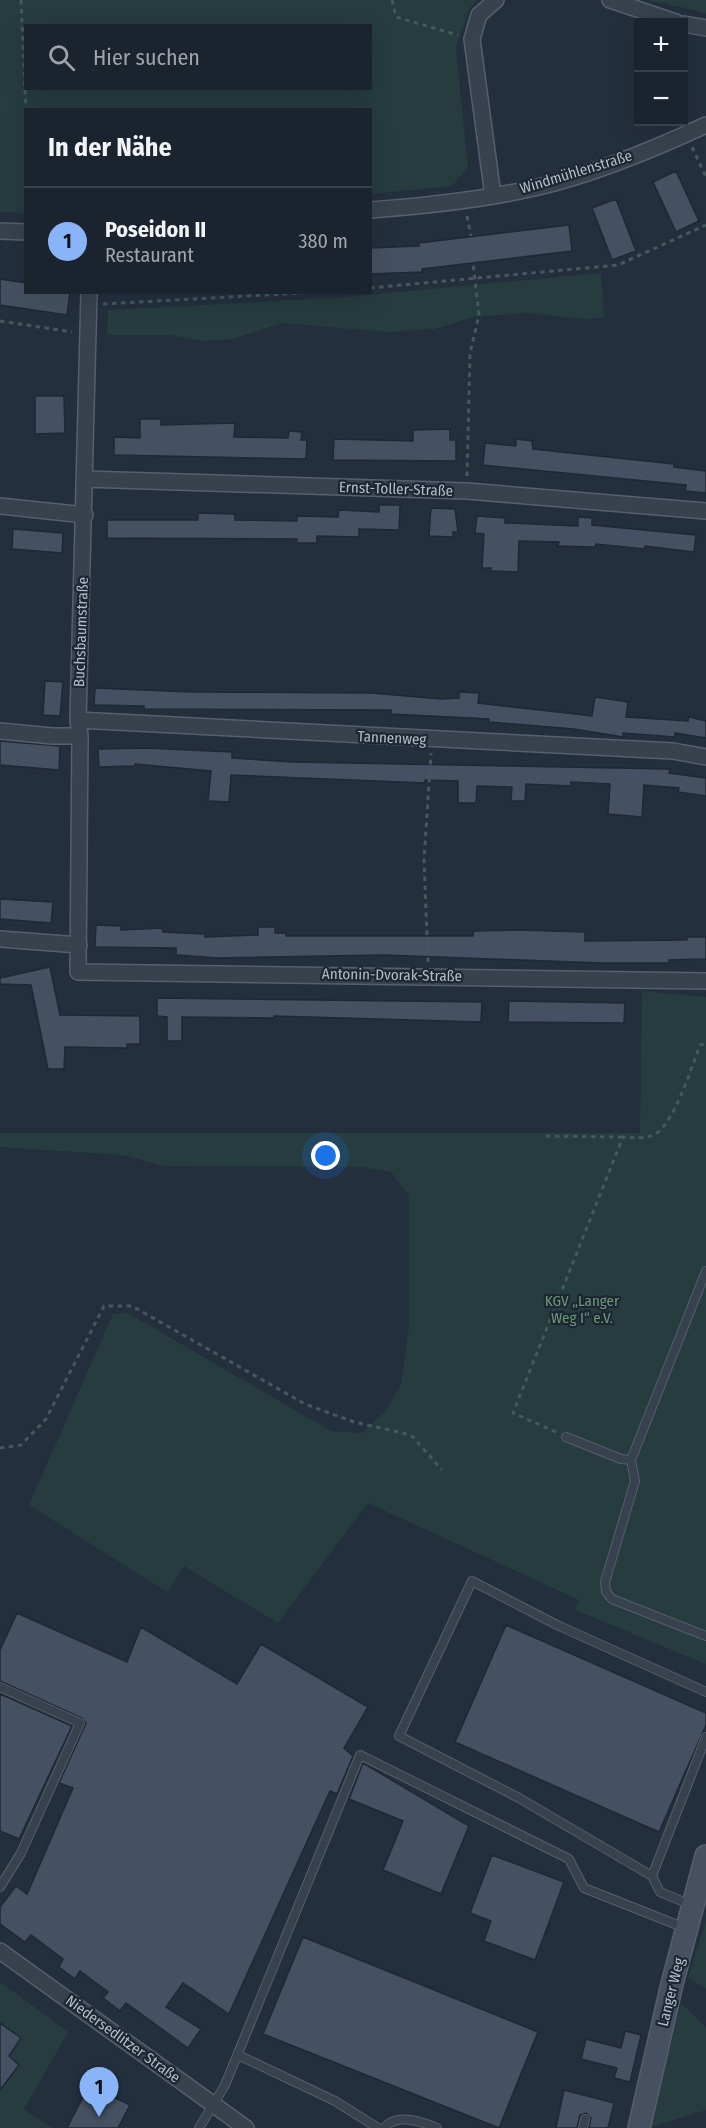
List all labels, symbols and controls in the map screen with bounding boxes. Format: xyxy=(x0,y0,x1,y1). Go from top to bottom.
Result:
map controls xyxy=(634,18,688,126)
button: + xyxy=(634,18,688,72)
search box xyxy=(24,24,372,90)
icon: search xyxy=(45,41,78,74)
text: Hier suchen xyxy=(93,44,200,71)
button: − xyxy=(634,72,688,126)
text: In der Nähe xyxy=(48,132,172,163)
street label: Windmühlenstraße xyxy=(518,146,634,198)
text: Poseidon II xyxy=(105,216,206,243)
text: 1 xyxy=(63,229,72,253)
text: 380 m xyxy=(298,229,348,253)
text: Restaurant xyxy=(105,243,194,267)
street label: Ernst-Toller-Straße xyxy=(339,478,453,500)
street label: Buchsbaumstraße xyxy=(70,577,92,687)
street label: Tannenweg xyxy=(357,727,427,749)
street label: Antonin-Dvorak-Straße xyxy=(322,965,462,985)
your location xyxy=(311,1141,340,1170)
park label: KGV „Langer Weg I“ e.V. xyxy=(545,1292,620,1327)
street label: Langer Weg xyxy=(654,1956,688,2028)
street label: Niedersedlitzer Straße xyxy=(62,1991,184,2087)
pin: 1 xyxy=(80,2068,118,2117)

